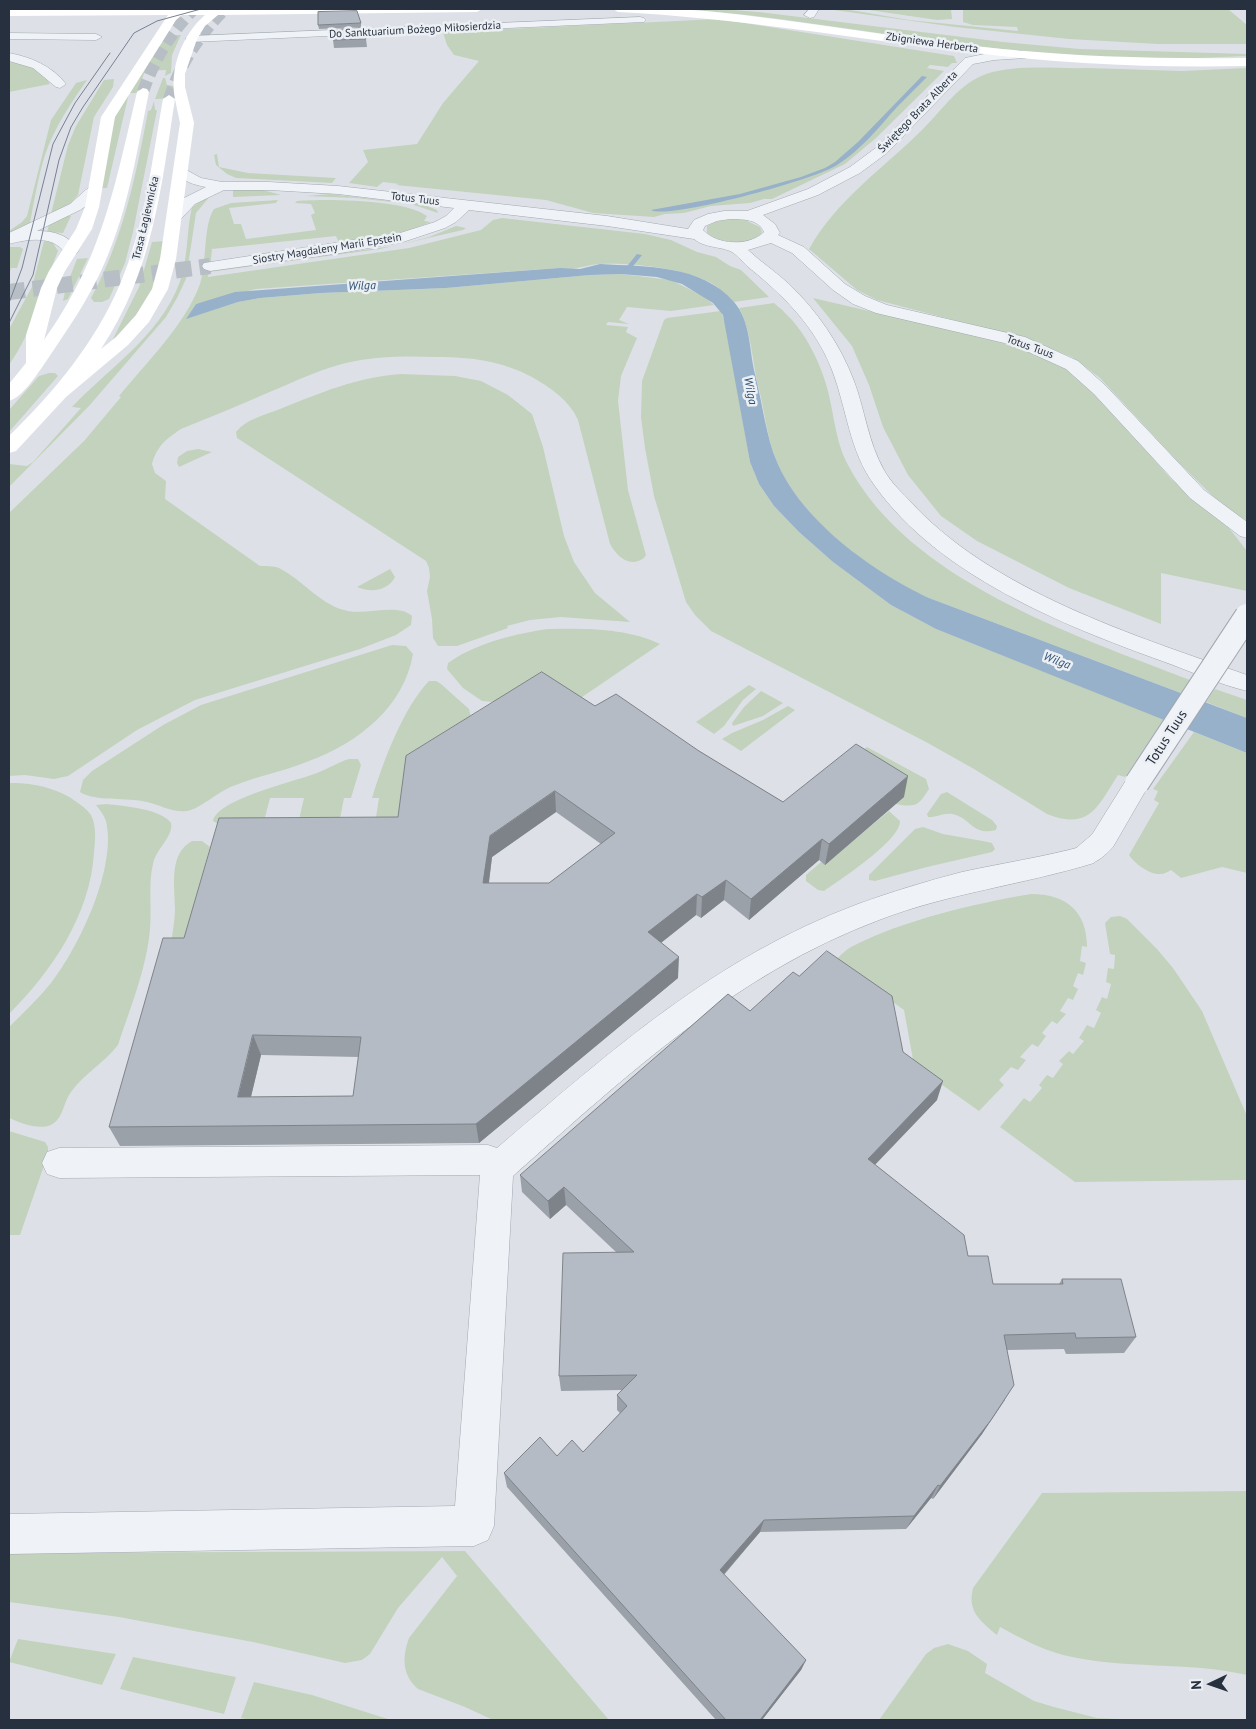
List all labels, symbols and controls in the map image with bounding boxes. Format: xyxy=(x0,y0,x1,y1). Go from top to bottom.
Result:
street label: Do Sanktuarium Bożego Miłosierdzia xyxy=(329,19,501,41)
street label: Zbigniewa Herberta xyxy=(885,30,979,56)
street label: Świętego Brata Alberta xyxy=(876,68,960,156)
street label: Trasa Łagiewnicka xyxy=(130,175,162,261)
street label: Totus Tuus xyxy=(390,189,440,209)
street label: Siostry Magdaleny Marii Epstein xyxy=(252,231,402,267)
water label: Wilga xyxy=(348,278,376,294)
street label: Totus Tuus xyxy=(1005,332,1055,362)
water label: Wilga xyxy=(740,376,760,406)
water label: Wilga xyxy=(1041,649,1073,673)
street label: Totus Tuus xyxy=(1143,707,1191,769)
north arrow xyxy=(1186,1659,1236,1709)
text: N xyxy=(1187,1680,1205,1690)

